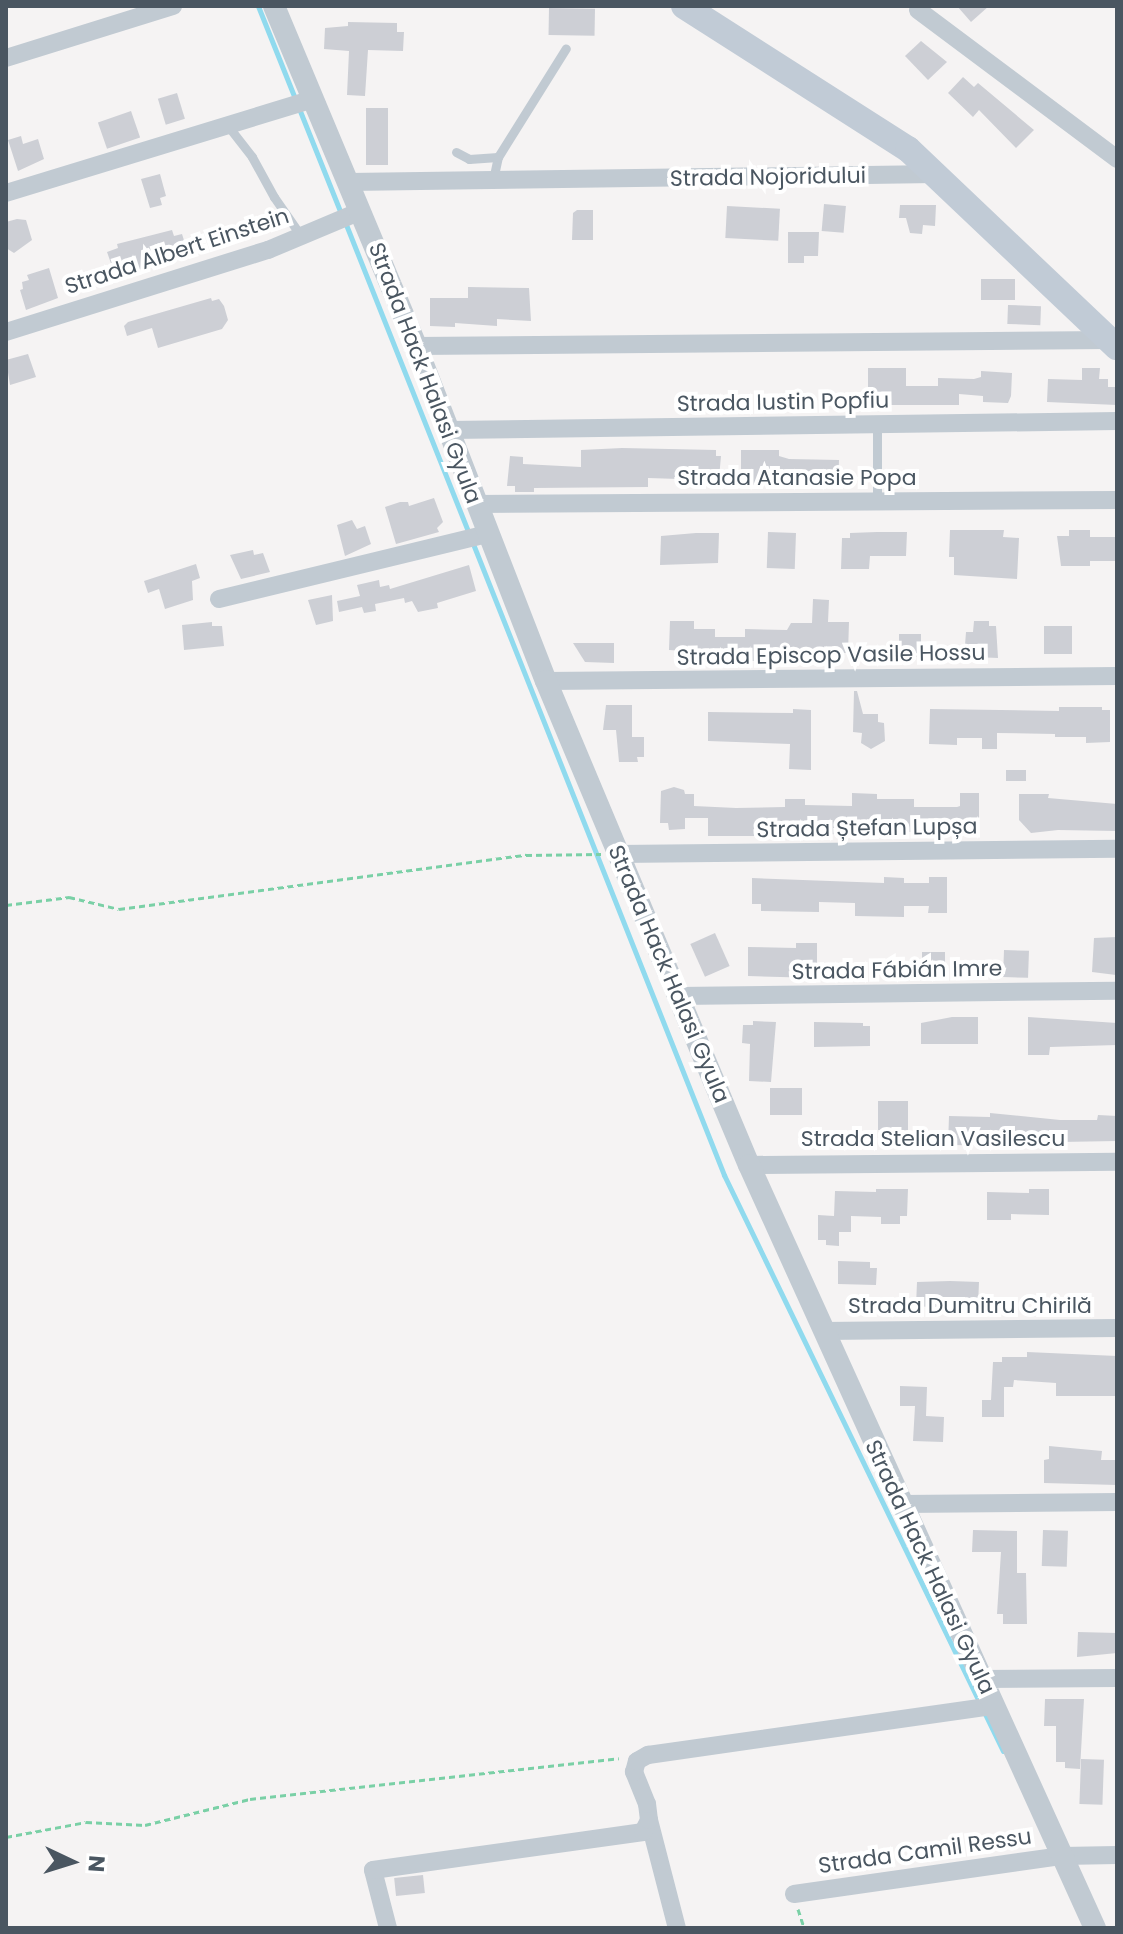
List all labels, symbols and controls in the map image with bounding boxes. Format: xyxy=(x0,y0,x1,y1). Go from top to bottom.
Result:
street label: Strada Nojoridului xyxy=(670,162,866,192)
street label: Strada Albert Einstein xyxy=(62,202,292,300)
street label: Strada Hack Halasi Gyula xyxy=(363,239,487,507)
street label: Strada Iustin Popfiu xyxy=(677,387,889,417)
street label: Strada Atanasie Popa xyxy=(677,465,917,491)
street label: Strada Episcop Vasile Hossu xyxy=(676,639,986,671)
street label: Strada Ștefan Lupșa xyxy=(756,813,978,843)
street label: Strada Hack Halasi Gyula xyxy=(603,841,735,1107)
street label: Strada Fábián Imre xyxy=(791,955,1003,985)
street label: Strada Stelian Vasilescu xyxy=(801,1126,1065,1152)
street label: Strada Dumitru Chirilă xyxy=(848,1293,1092,1319)
street label: Strada Hack Halasi Gyula xyxy=(859,1436,1001,1698)
north arrow xyxy=(32,1822,112,1902)
street label: Strada Camil Ressu xyxy=(817,1823,1033,1879)
text: N xyxy=(80,1854,112,1873)

